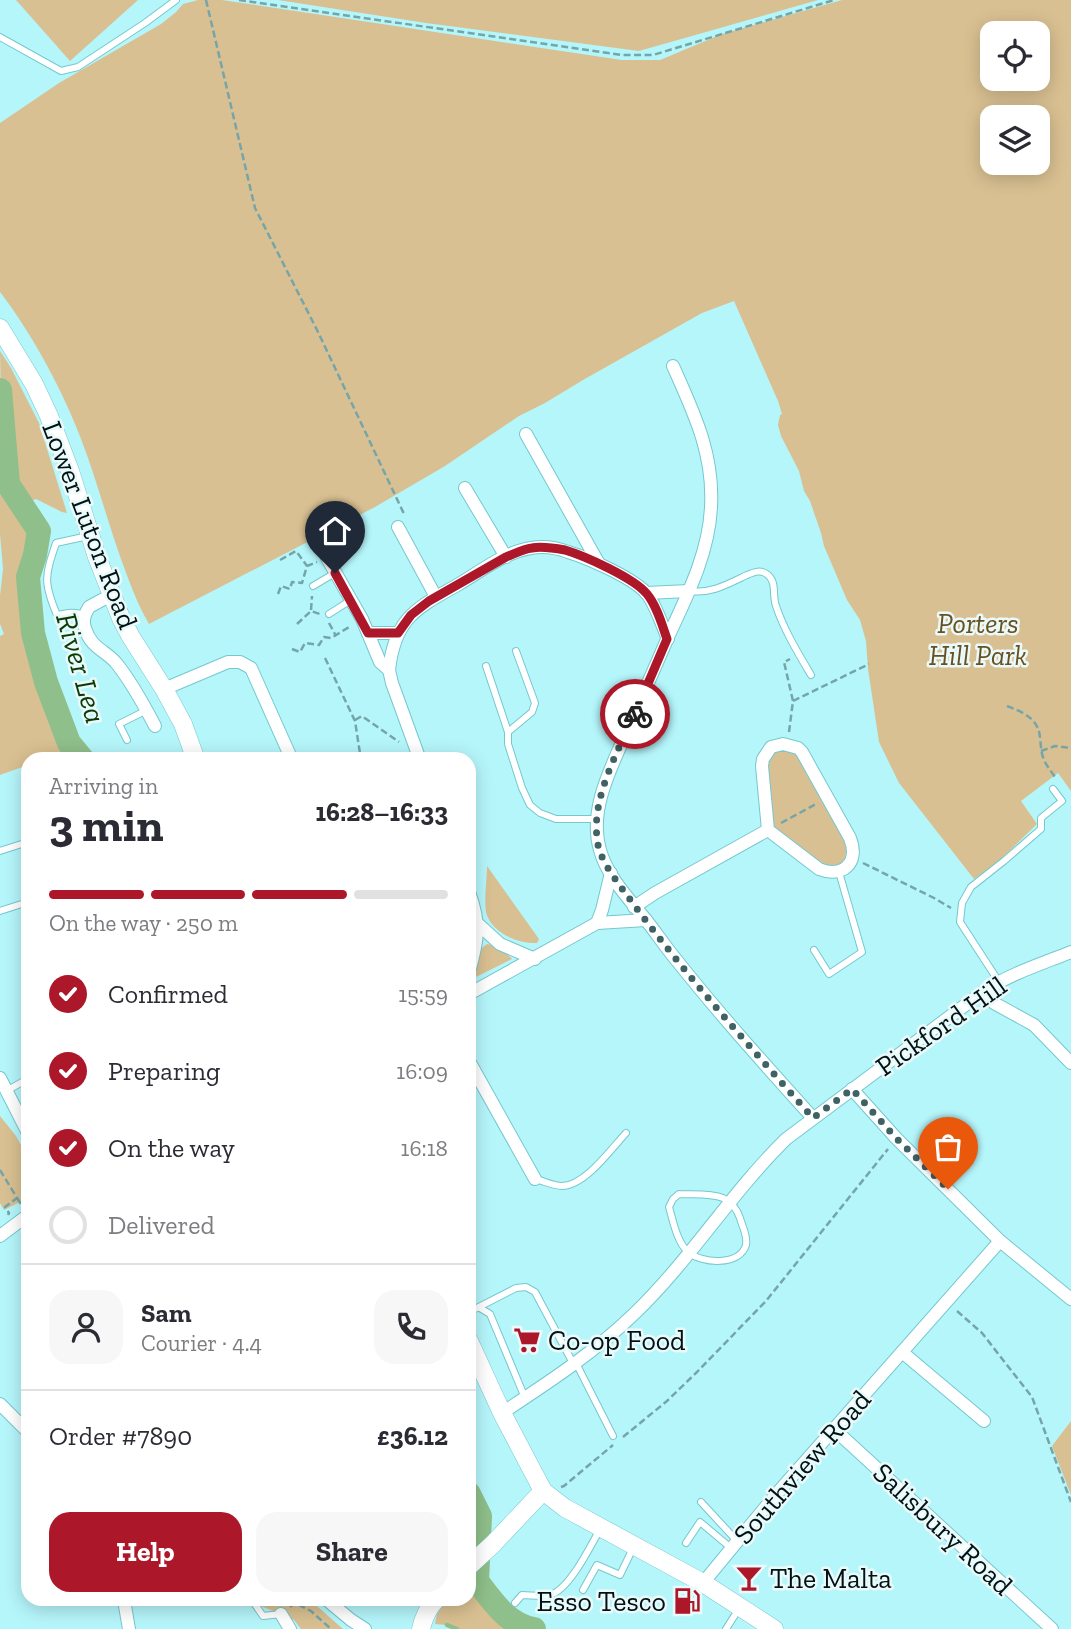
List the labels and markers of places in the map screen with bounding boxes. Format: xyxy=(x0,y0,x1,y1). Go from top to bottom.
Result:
pin xyxy=(305,501,365,573)
pin xyxy=(918,1117,978,1189)
place label: Co-op Food xyxy=(548,1324,685,1357)
supermarket icon: Co-op Food xyxy=(512,1325,542,1355)
place label: The Malta xyxy=(770,1562,892,1595)
bar icon: The Malta xyxy=(734,1563,764,1593)
place label: Esso Tesco xyxy=(536,1585,666,1618)
fuel station icon: Esso Tesco xyxy=(672,1586,702,1616)

